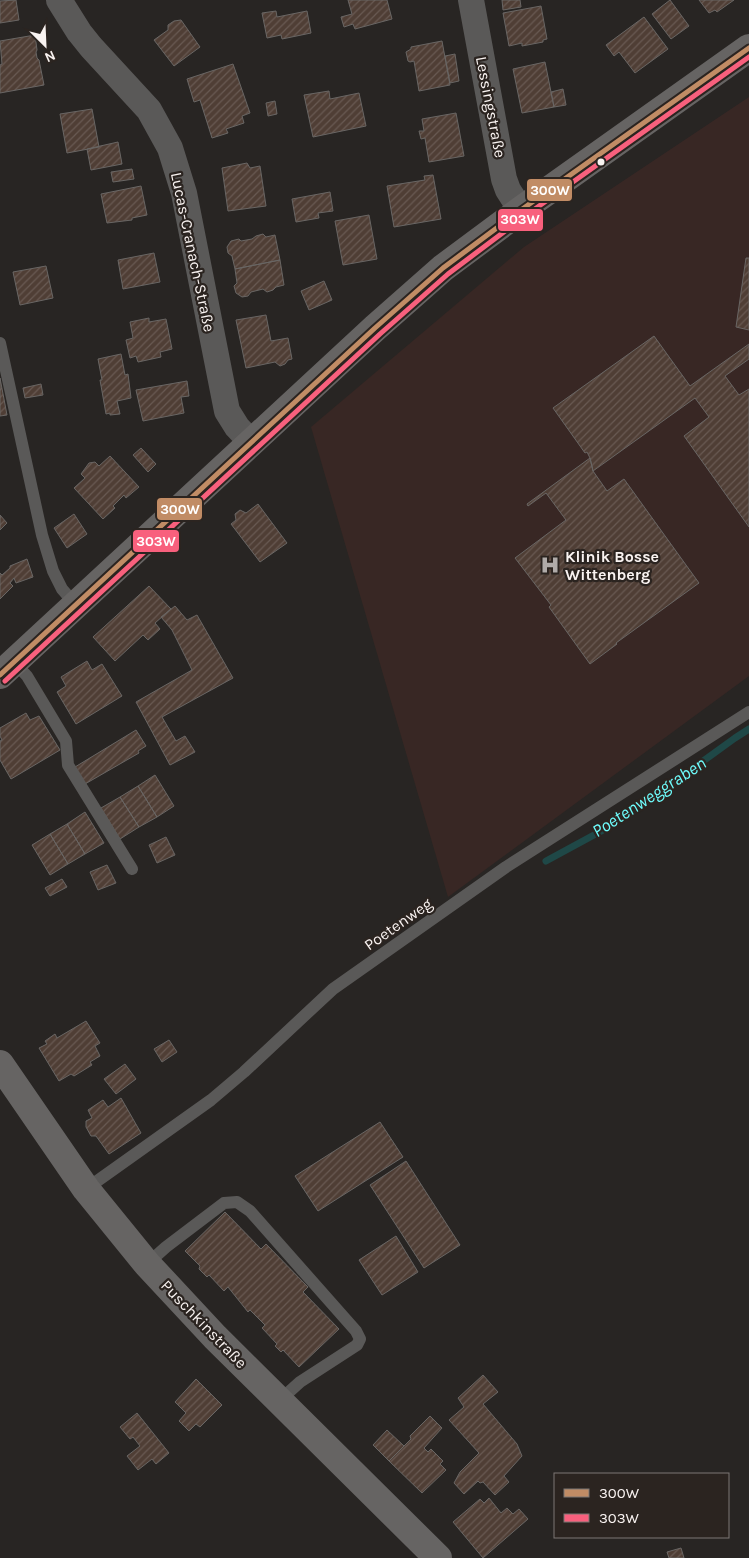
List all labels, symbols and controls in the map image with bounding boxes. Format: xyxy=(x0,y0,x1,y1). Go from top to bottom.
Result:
north arrow xyxy=(20,20,70,70)
text: N xyxy=(42,47,58,66)
street label: Lessingstraße xyxy=(472,55,510,159)
unlabelled marker xyxy=(596,157,606,167)
street label: Lucas-Cranach-Straße xyxy=(167,170,219,334)
line badge: 300W xyxy=(526,178,573,202)
text: 300W xyxy=(530,182,571,199)
line badge: 303W xyxy=(497,208,544,232)
text: 303W xyxy=(500,211,541,228)
line badge: 300W xyxy=(156,497,203,521)
text: 300W xyxy=(160,501,201,518)
line badge: 303W xyxy=(132,529,180,553)
text: 303W xyxy=(136,533,177,550)
place label: Klinik Bosse Wittenberg xyxy=(565,547,659,584)
hospital icon: Klinik Bosse Wittenberg xyxy=(539,554,561,576)
water label: Poetenweggraben xyxy=(588,752,710,842)
street label: Poetenweg xyxy=(360,894,436,954)
street label: Puschkinstraße xyxy=(157,1276,251,1372)
legend xyxy=(554,1473,729,1538)
text: 300W xyxy=(599,1484,640,1502)
text: 303W xyxy=(599,1509,640,1527)

